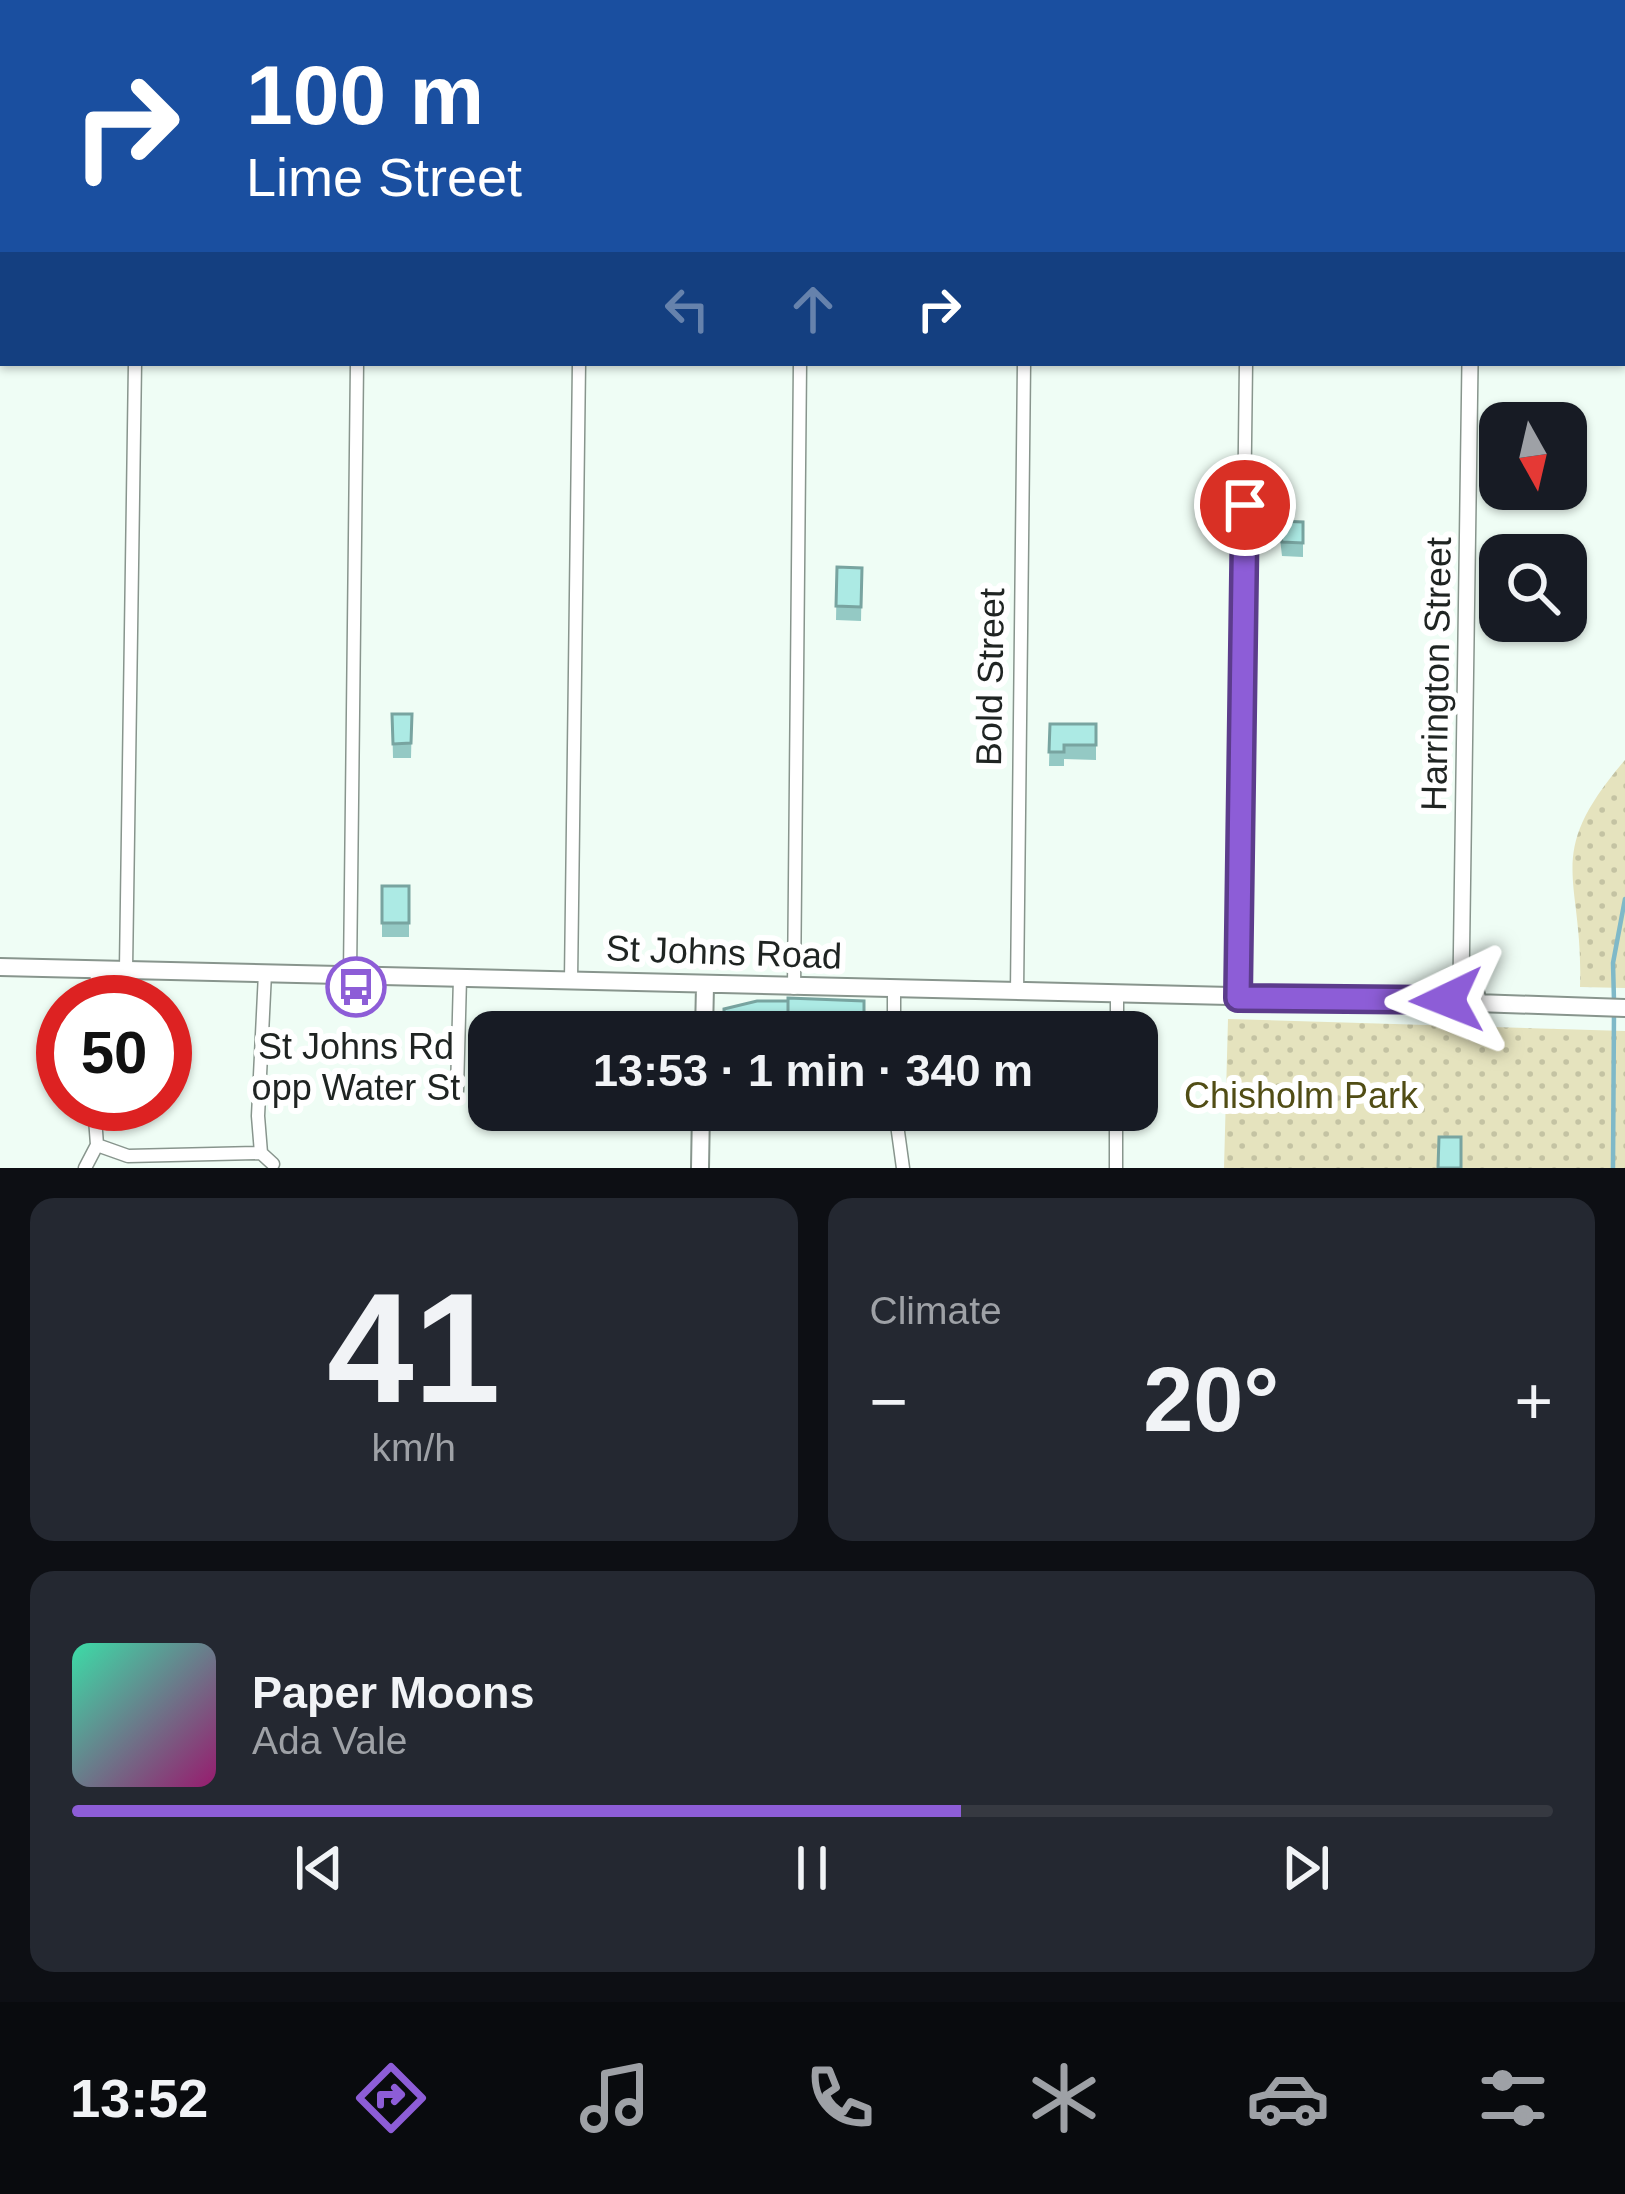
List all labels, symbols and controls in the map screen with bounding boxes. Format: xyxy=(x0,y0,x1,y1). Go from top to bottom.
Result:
icon: right xyxy=(48,48,204,204)
text: 100 m xyxy=(246,48,484,142)
text: Lime Street xyxy=(246,147,522,207)
icon: left xyxy=(654,276,720,342)
icon: ahead xyxy=(780,276,846,342)
icon: right xyxy=(906,276,972,342)
north arrow xyxy=(1479,402,1587,510)
map controls xyxy=(1479,402,1587,642)
pin xyxy=(1194,454,1296,556)
icon: arrive xyxy=(1212,472,1278,538)
button: search xyxy=(1479,534,1587,642)
street label: Harrington Street xyxy=(1413,537,1459,811)
street label: Bold Street xyxy=(968,588,1012,766)
street label: St Johns Road xyxy=(605,927,843,977)
position arrow xyxy=(1384,937,1510,1063)
bus stop icon: St Johns Rd opp Water St xyxy=(325,956,387,1018)
speed limit sign: 50 xyxy=(36,975,192,1131)
place label: St Johns Rd opp Water St xyxy=(252,1026,460,1108)
text: 13:53 · 1 min · 340 m xyxy=(593,1045,1033,1096)
park label: Chisholm Park xyxy=(1184,1075,1419,1116)
text: 41 xyxy=(327,1261,501,1435)
text: Climate xyxy=(870,1289,1002,1332)
text: 20° xyxy=(1143,1350,1279,1450)
text: − xyxy=(870,1364,908,1438)
text: + xyxy=(1514,1364,1553,1438)
text: km/h xyxy=(371,1426,456,1469)
text: Paper Moons xyxy=(252,1667,535,1718)
text: Ada Vale xyxy=(252,1719,407,1762)
icon: previous xyxy=(286,1835,352,1901)
icon: pause xyxy=(779,1835,845,1901)
icon: next xyxy=(1273,1835,1339,1901)
icon: directions xyxy=(349,2056,433,2140)
icon: music xyxy=(573,2056,657,2140)
icon: phone xyxy=(798,2056,882,2140)
icon: climate xyxy=(1022,2056,1106,2140)
icon: car xyxy=(1246,2056,1330,2140)
icon: filters xyxy=(1471,2056,1555,2140)
text: 13:52 xyxy=(70,2068,208,2128)

